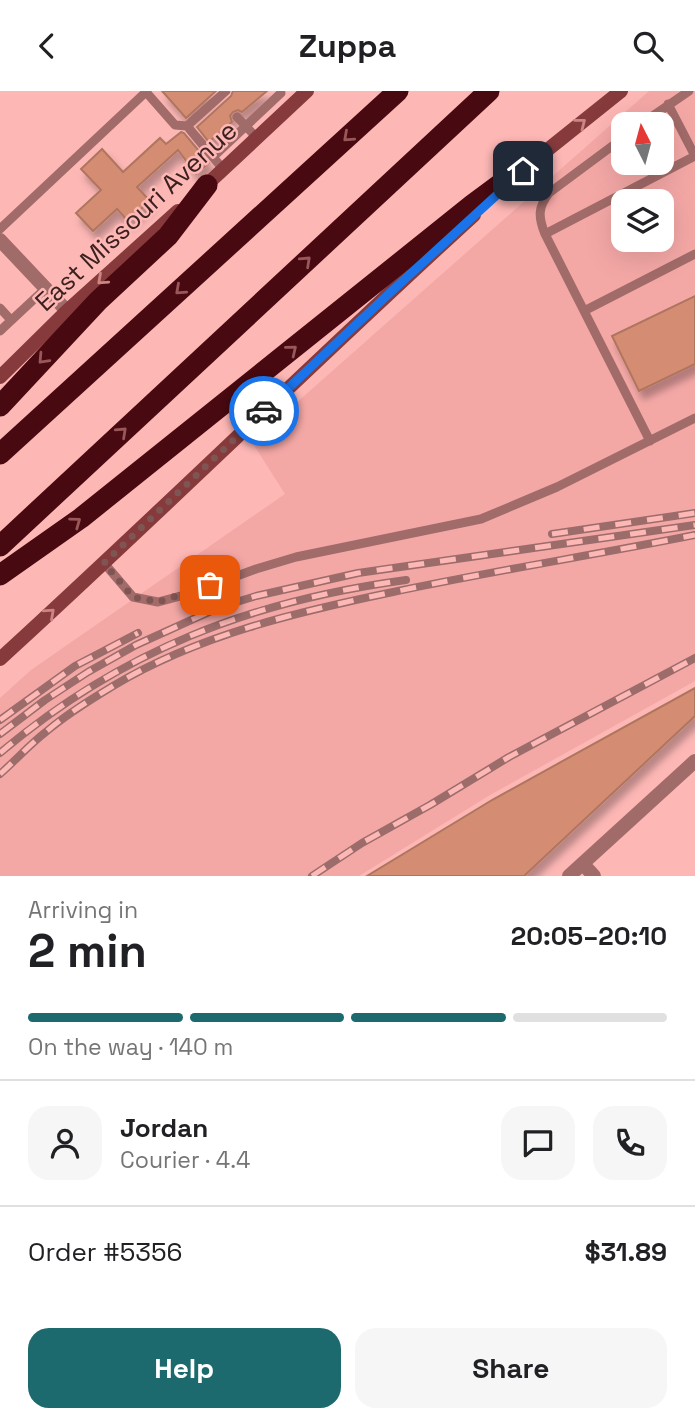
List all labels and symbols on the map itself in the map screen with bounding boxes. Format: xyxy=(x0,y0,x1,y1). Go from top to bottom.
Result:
north arrow xyxy=(611,112,674,175)
street label: East Missouri Avenue xyxy=(28,114,244,318)
one-way arrow xyxy=(573,118,586,131)
one-way arrow xyxy=(343,129,356,141)
pin xyxy=(493,141,553,201)
one-way arrow xyxy=(298,257,311,269)
one-way arrow xyxy=(97,272,110,285)
one-way arrow xyxy=(175,282,188,294)
one-way arrow xyxy=(285,345,297,358)
one-way arrow xyxy=(38,351,51,364)
courier xyxy=(229,376,299,446)
one-way arrow xyxy=(114,428,127,441)
one-way arrow xyxy=(68,517,81,530)
pin xyxy=(180,555,240,615)
one-way arrow xyxy=(42,609,55,621)

